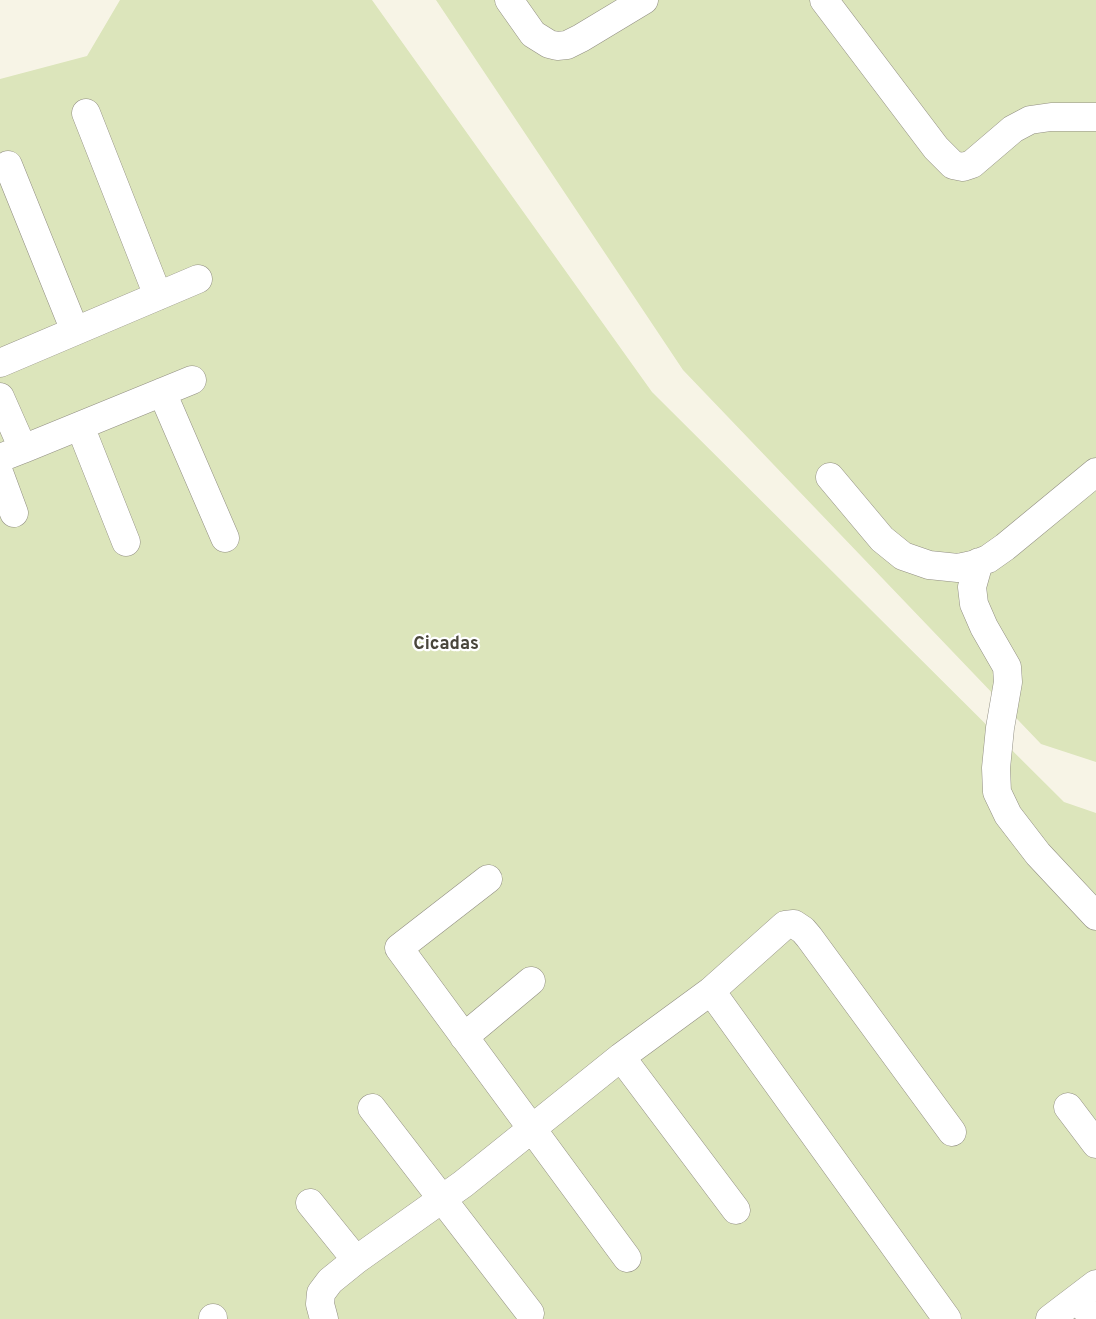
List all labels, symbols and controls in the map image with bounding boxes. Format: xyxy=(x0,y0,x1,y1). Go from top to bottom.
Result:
district label: Cicadas xyxy=(413,634,479,656)

